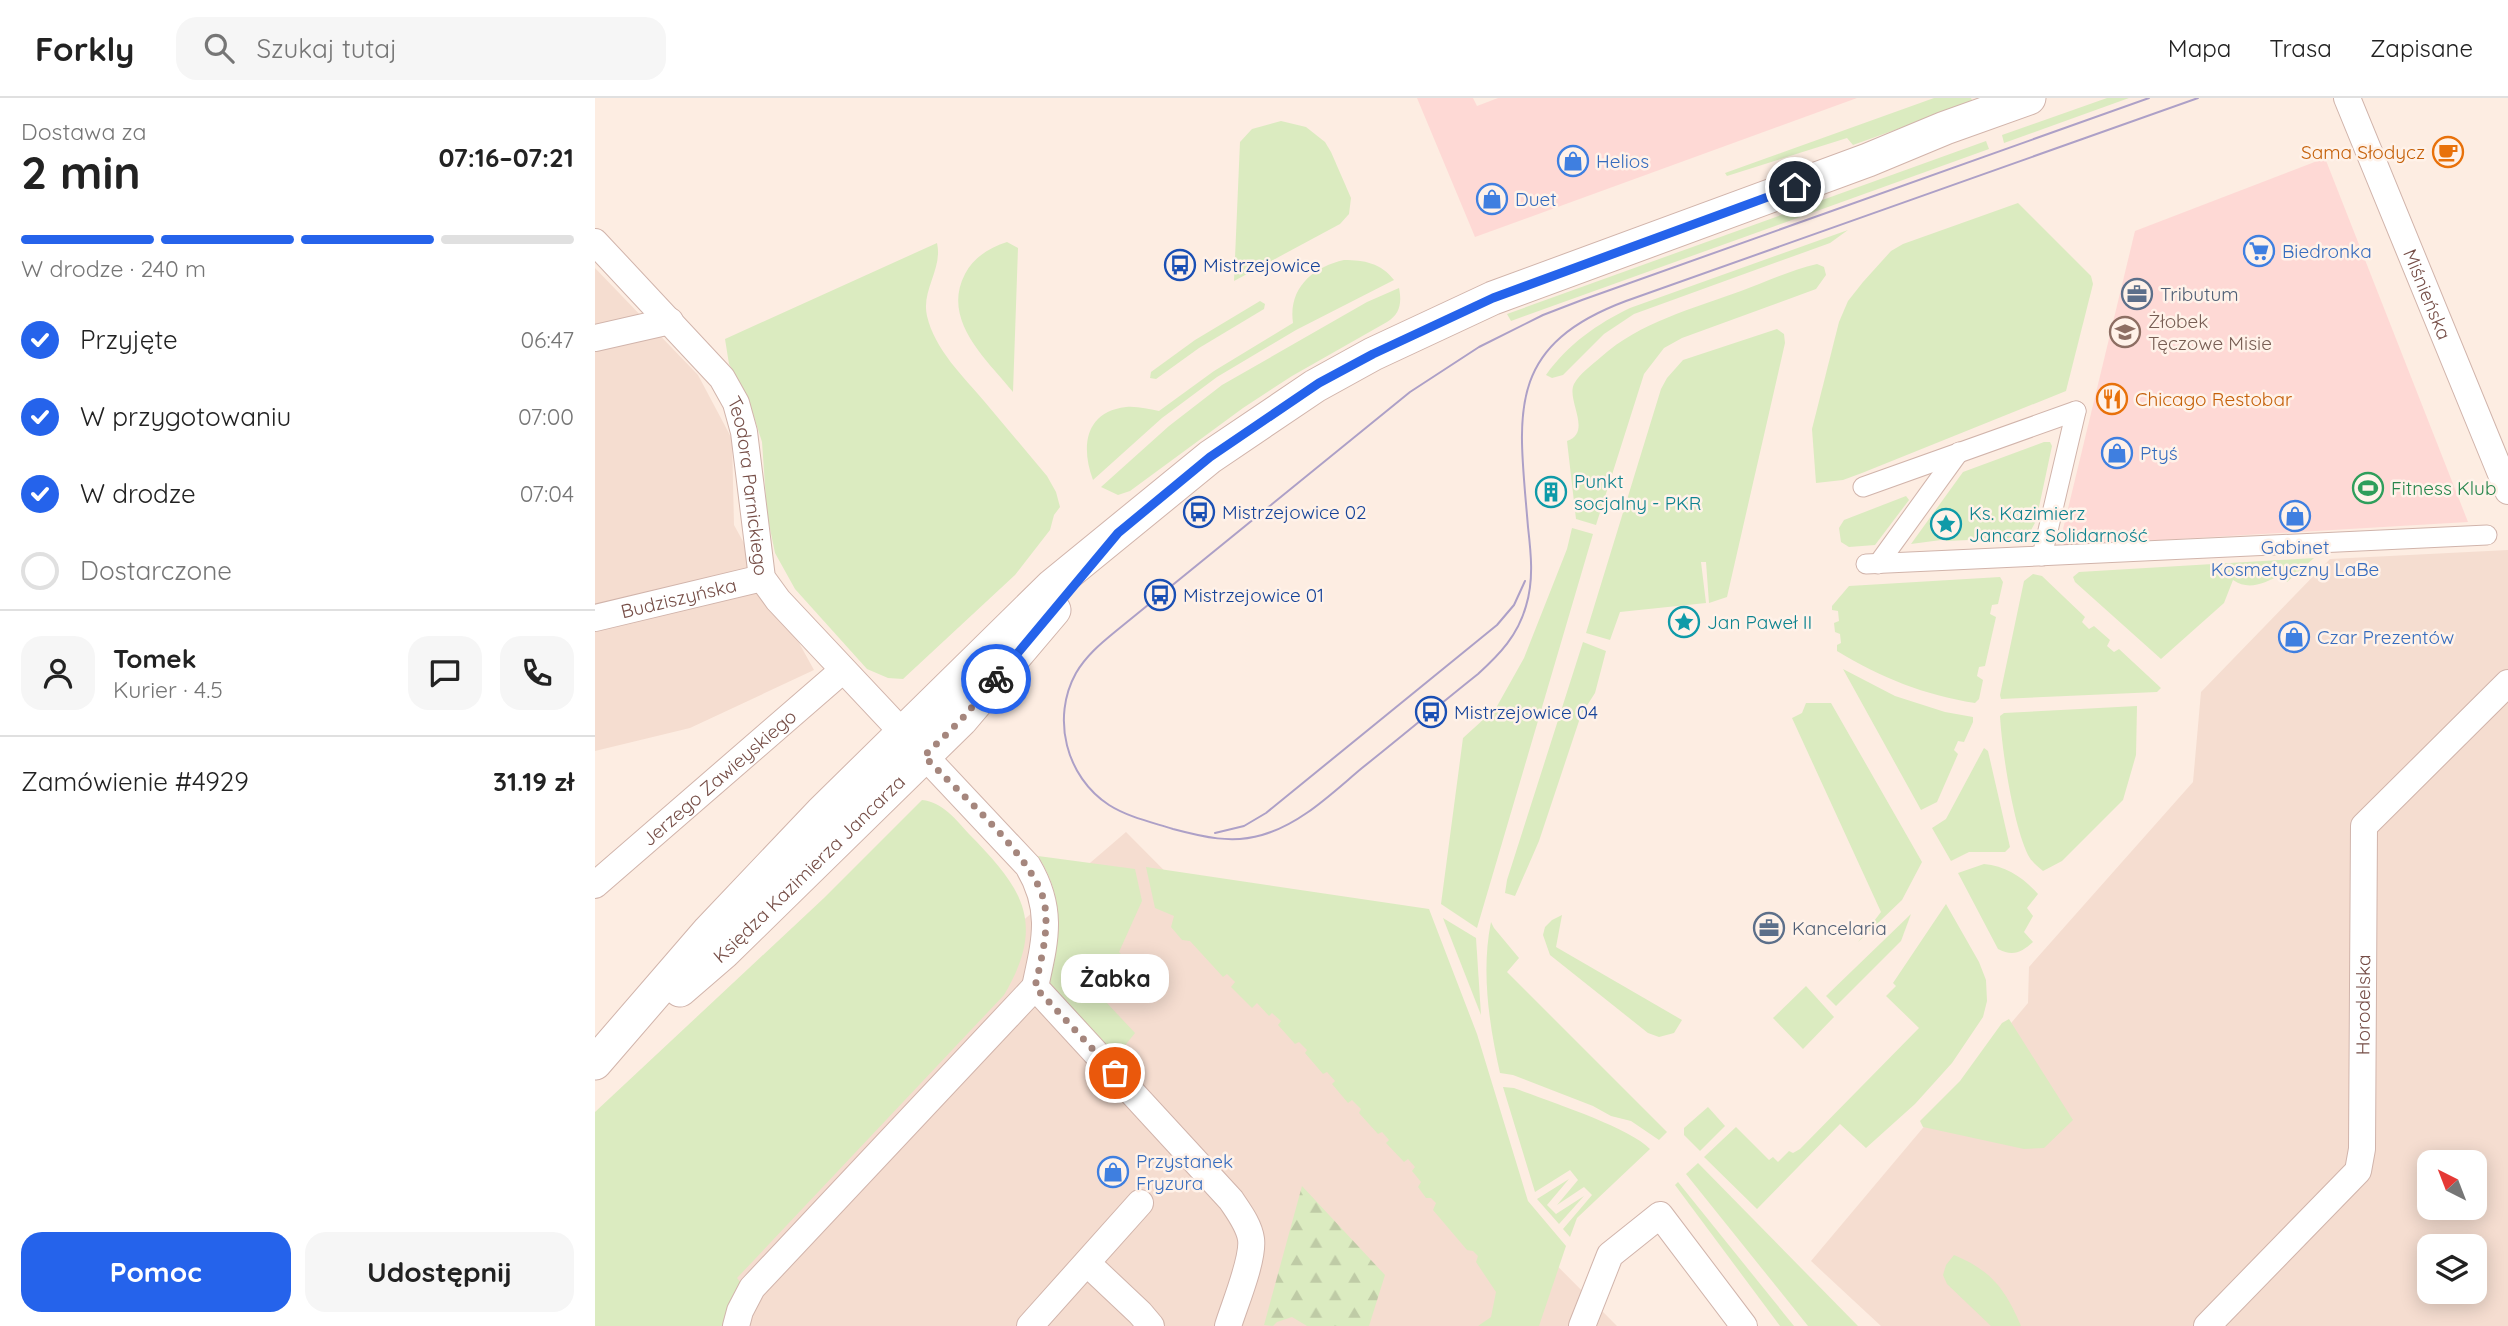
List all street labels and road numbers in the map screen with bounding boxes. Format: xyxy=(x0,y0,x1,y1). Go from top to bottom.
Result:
street label: Miśnieńska xyxy=(2398,245,2457,343)
street label: Teodora Parnickiego xyxy=(722,392,774,577)
street label: Budziszyńska xyxy=(618,573,739,623)
street label: Jerzego Zawieyskiego xyxy=(637,704,801,851)
street label: Księdza Kazimierza Jancarza xyxy=(708,770,910,968)
street label: Horodelska xyxy=(2351,954,2375,1055)

